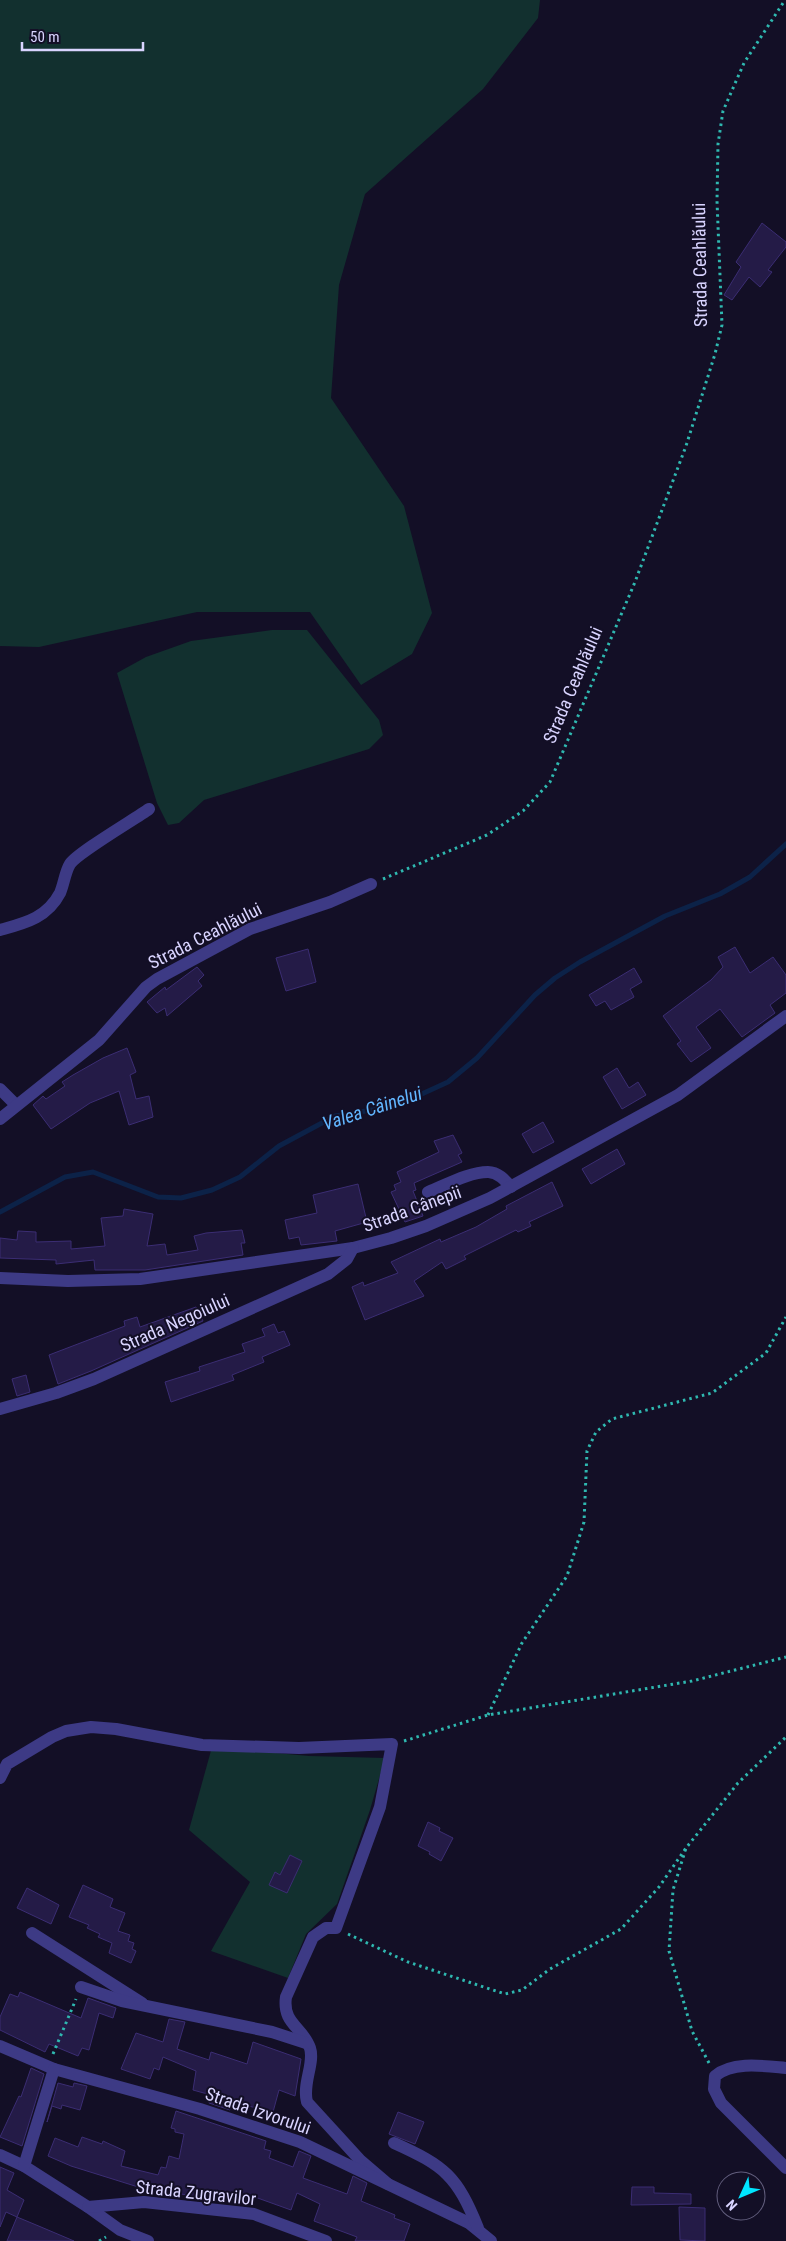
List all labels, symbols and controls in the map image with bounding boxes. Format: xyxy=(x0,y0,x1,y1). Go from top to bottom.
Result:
scale bar xyxy=(22,20,144,52)
text: 50 m xyxy=(30,28,60,46)
street label: Strada Ceahlăului xyxy=(688,203,711,327)
street label: Strada Ceahlăului xyxy=(539,623,607,746)
street label: Strada Ceahlăului xyxy=(145,898,265,973)
water label: Valea Câinelui xyxy=(320,1081,426,1135)
street label: Strada Cânepii xyxy=(360,1181,464,1236)
street label: Strada Negoiului xyxy=(117,1289,233,1356)
street label: Strada Izvorului xyxy=(203,2083,314,2138)
north arrow xyxy=(716,2171,766,2221)
street label: Strada Zugravilor xyxy=(135,2176,258,2209)
text: N xyxy=(723,2196,740,2214)

